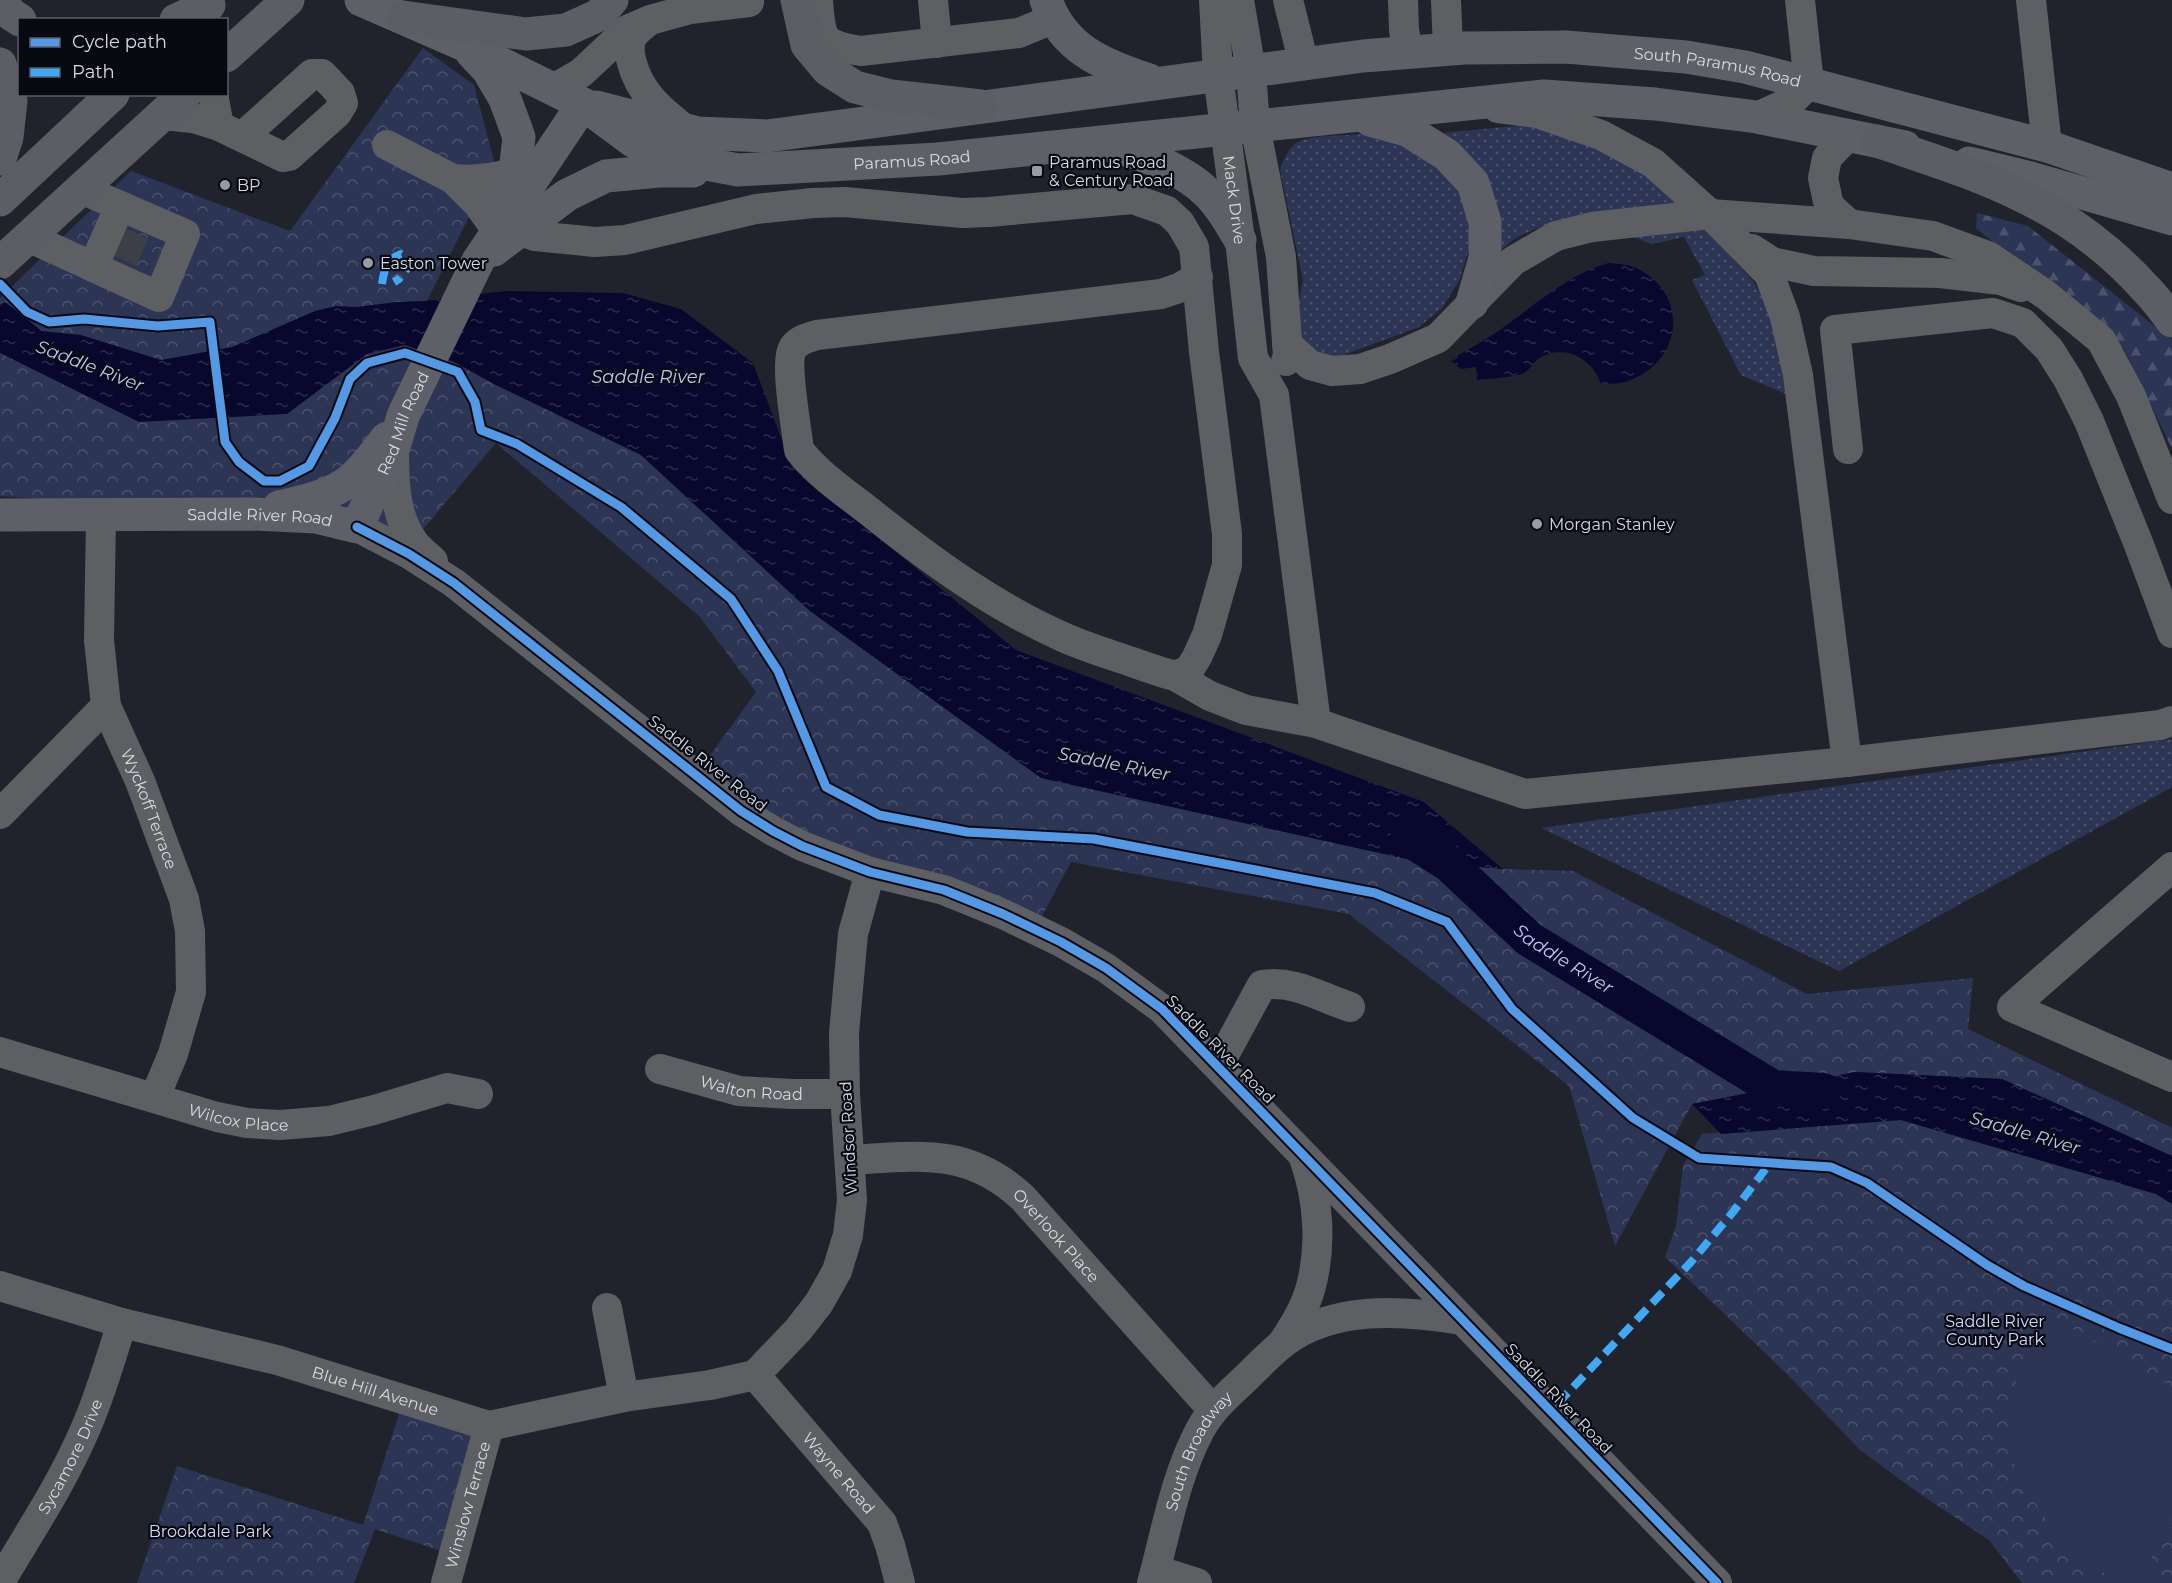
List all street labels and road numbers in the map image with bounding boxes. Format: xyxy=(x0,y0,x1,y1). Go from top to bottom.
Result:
street label: South Paramus Road xyxy=(1633,44,1803,91)
street label: Paramus Road xyxy=(853,147,972,174)
street label: Mack Drive xyxy=(1219,154,1249,245)
street label: Red Mill Road xyxy=(373,368,433,478)
street label: Saddle River Road xyxy=(187,505,334,531)
street label: Saddle River Road xyxy=(644,711,771,816)
street label: Wyckoff Terrace xyxy=(117,746,181,872)
street label: Saddle River Road xyxy=(1162,991,1279,1108)
street label: Walton Road xyxy=(698,1072,803,1104)
street label: Windsor Road xyxy=(836,1081,861,1195)
street label: Wilcox Place xyxy=(186,1100,289,1135)
street label: Overlook Place xyxy=(1009,1185,1103,1287)
street label: Saddle River Road xyxy=(1501,1339,1616,1457)
street label: Blue Hill Avenue xyxy=(310,1363,441,1420)
street label: South Broadway xyxy=(1162,1387,1236,1513)
street label: Sycamore Drive xyxy=(34,1397,106,1518)
street label: Wayne Road xyxy=(798,1429,879,1518)
street label: Winslow Terrace xyxy=(441,1439,494,1571)

